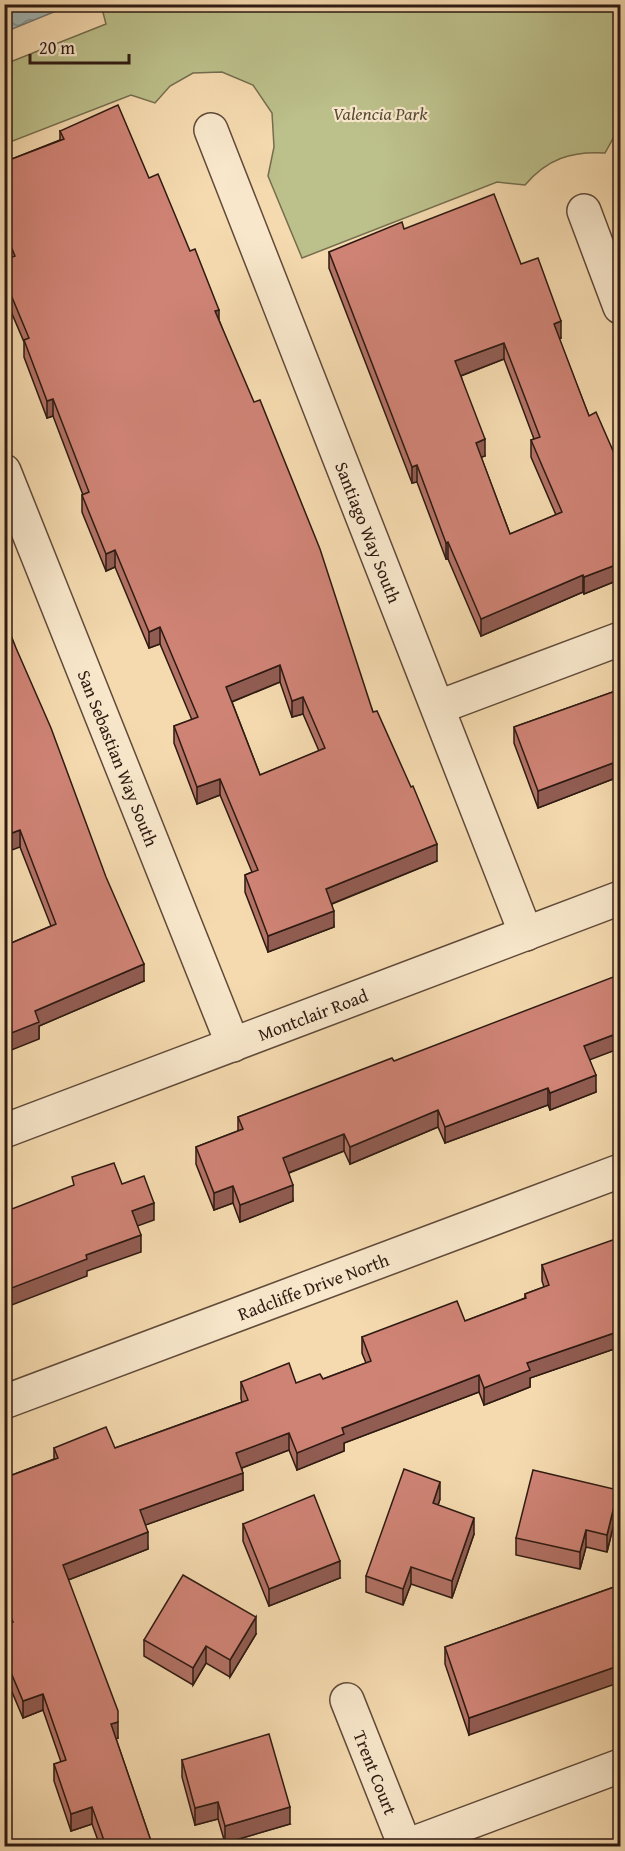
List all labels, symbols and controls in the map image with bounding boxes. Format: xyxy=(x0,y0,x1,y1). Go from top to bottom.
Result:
scale bar xyxy=(30,27,129,65)
text: 20 m xyxy=(39,34,75,61)
park label: Valencia Park xyxy=(333,100,428,127)
street label: Santiago Way South xyxy=(329,458,408,607)
street label: San Sebastian Way South xyxy=(71,666,166,850)
street label: Montclair Road xyxy=(254,981,372,1047)
street label: Radcliffe Drive North xyxy=(234,1245,392,1327)
street label: Trent Court xyxy=(347,1726,405,1819)

